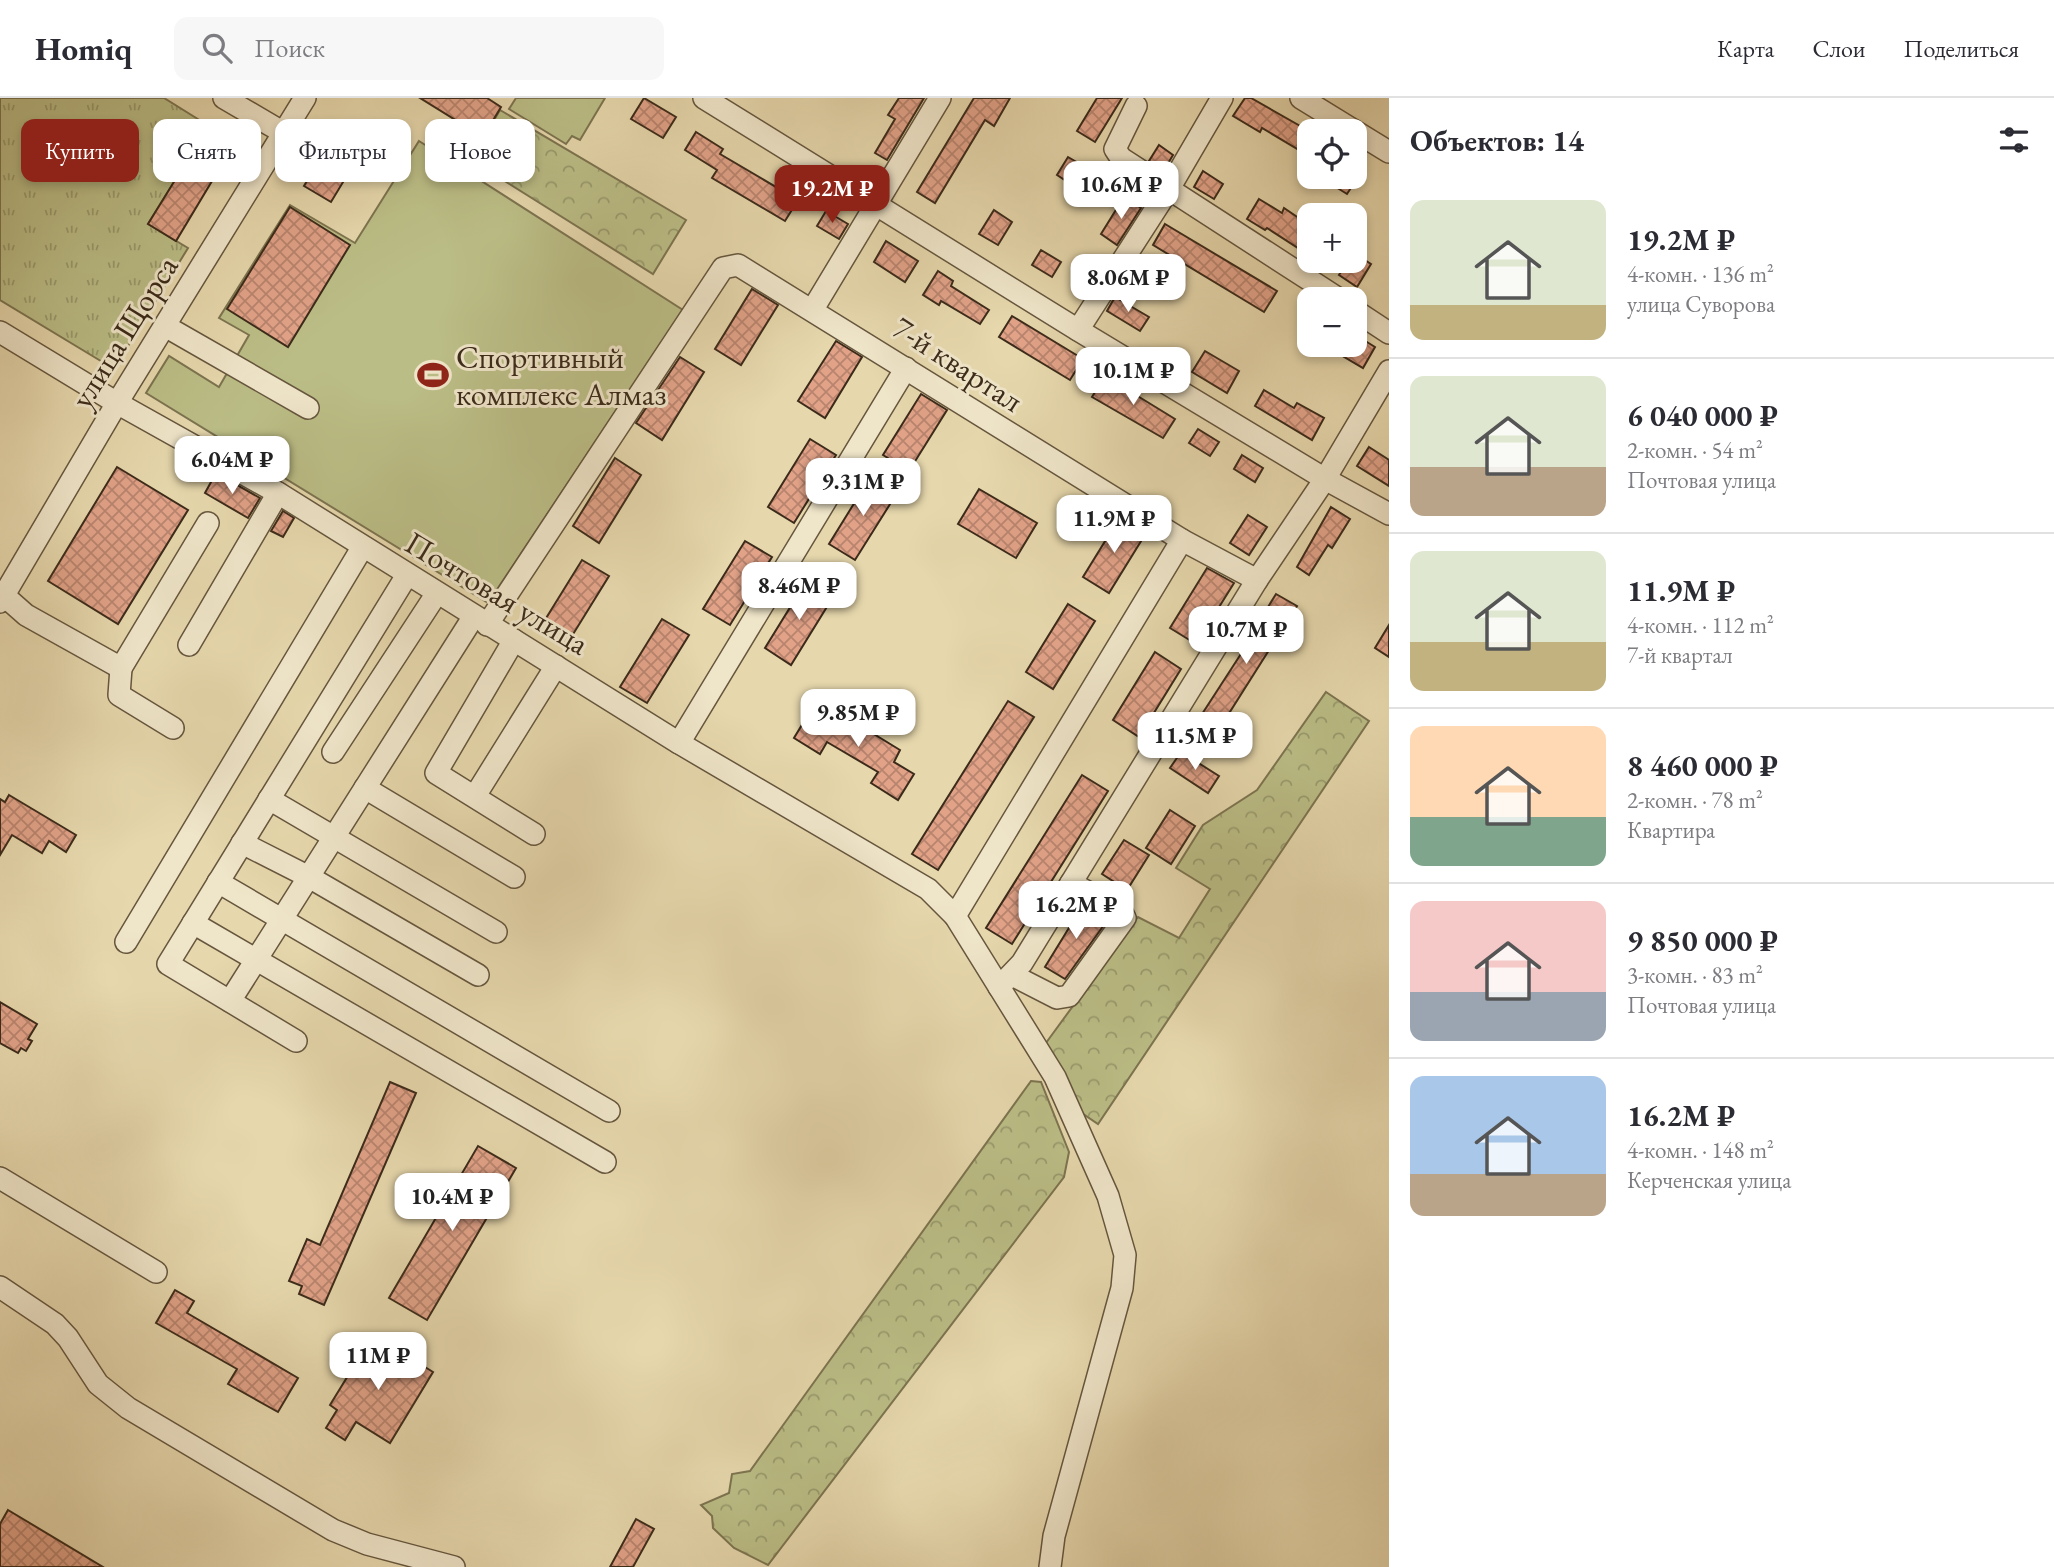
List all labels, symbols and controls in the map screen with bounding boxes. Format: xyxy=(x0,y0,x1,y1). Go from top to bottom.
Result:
search box xyxy=(174,17,664,80)
text: Homiq xyxy=(35,27,132,70)
icon: search xyxy=(198,29,236,67)
text: Поиск xyxy=(254,31,325,65)
text: Карта xyxy=(1717,33,1774,64)
text: Слои xyxy=(1812,33,1866,64)
text: Поделиться xyxy=(1904,33,2019,64)
chip: Купить xyxy=(21,119,139,182)
chip: Снять xyxy=(153,119,261,182)
chip: Фильтры xyxy=(275,119,411,182)
chip: Новое xyxy=(425,119,535,182)
map controls xyxy=(1297,119,1367,357)
button: locate xyxy=(1297,119,1367,189)
text: Объектов: 14 xyxy=(1410,121,1584,160)
icon: filters xyxy=(1995,121,2033,159)
pin: 10.6M ₽ xyxy=(1056,162,1186,221)
pin: 19.2M ₽ xyxy=(767,166,897,225)
text: 10.6M ₽ xyxy=(1080,169,1162,199)
text: 19.2M ₽ xyxy=(791,173,873,203)
button: + xyxy=(1297,203,1367,273)
text: 19.2M ₽ xyxy=(1627,220,1735,259)
icon: home xyxy=(1466,228,1550,312)
street label: улица Щорса xyxy=(61,248,187,416)
pin: 8.06M ₽ xyxy=(1063,254,1193,314)
text: 4-комн. · 136 m² xyxy=(1627,259,1774,289)
text: 8.06M ₽ xyxy=(1087,262,1169,292)
button: − xyxy=(1297,287,1367,357)
text: улица Суворова xyxy=(1627,289,1775,319)
street label: 7-й квартал xyxy=(885,306,1031,422)
place label: Спортивный комплекс Алмаз xyxy=(456,336,666,415)
pin: 10.1M ₽ xyxy=(1068,348,1198,407)
text: 10.1M ₽ xyxy=(1092,355,1174,385)
sports icon: Спортивный комплекс Алмаз xyxy=(416,358,450,392)
text: 6 040 000 ₽ xyxy=(1627,396,1778,435)
icon: home xyxy=(1466,404,1550,488)
text: 2-комн. · 54 m² xyxy=(1627,435,1763,465)
pin: 6.04M ₽ xyxy=(167,436,297,496)
text: 6.04M ₽ xyxy=(191,444,273,474)
pin: 9.31M ₽ xyxy=(798,458,928,518)
text: Почтовая улица xyxy=(1627,465,1776,495)
text: 9.31M ₽ xyxy=(822,466,904,496)
pin: 11.9M ₽ xyxy=(1049,496,1179,555)
text: 11.9M ₽ xyxy=(1073,503,1155,533)
street label: Почтовая улица xyxy=(397,522,597,665)
pin: 8.46M ₽ xyxy=(734,562,864,622)
text: 8.46M ₽ xyxy=(758,570,840,600)
text: 11.9M ₽ xyxy=(1627,571,1735,610)
icon: home xyxy=(1466,579,1550,663)
pin: 10.7M ₽ xyxy=(1181,606,1311,666)
text: 4-комн. · 112 m² xyxy=(1627,610,1774,640)
text: 10.7M ₽ xyxy=(1205,614,1287,644)
text: 7-й квартал xyxy=(1627,640,1733,670)
pin: 9.85M ₽ xyxy=(793,690,923,749)
text: 9.85M ₽ xyxy=(817,697,899,727)
pin: 11.5M ₽ xyxy=(1130,712,1260,772)
text: 11.5M ₽ xyxy=(1154,720,1236,750)
text: 8 460 000 ₽ xyxy=(1627,746,1778,785)
icon: home xyxy=(1466,754,1550,838)
text: 2-комн. · 78 m² xyxy=(1627,785,1763,815)
text: Квартира xyxy=(1627,815,1715,845)
pin: 16.2M ₽ xyxy=(1011,882,1141,941)
text: 16.2M ₽ xyxy=(1035,889,1117,919)
text: 9 850 000 ₽ xyxy=(1627,921,1778,960)
icon: home xyxy=(1466,929,1550,1013)
text: 3-комн. · 83 m² xyxy=(1627,960,1763,990)
text: Почтовая улица xyxy=(1627,990,1776,1020)
text: 16.2M ₽ xyxy=(1627,1096,1735,1135)
icon: home xyxy=(1466,1104,1550,1188)
text: 4-комн. · 148 m² xyxy=(1627,1135,1774,1165)
text: Керченская улица xyxy=(1627,1165,1791,1195)
pin: 10.4M ₽ xyxy=(387,1174,517,1233)
text: 10.4M ₽ xyxy=(411,1181,493,1211)
pin: 11M ₽ xyxy=(329,1332,427,1392)
text: 11M ₽ xyxy=(345,1340,411,1370)

